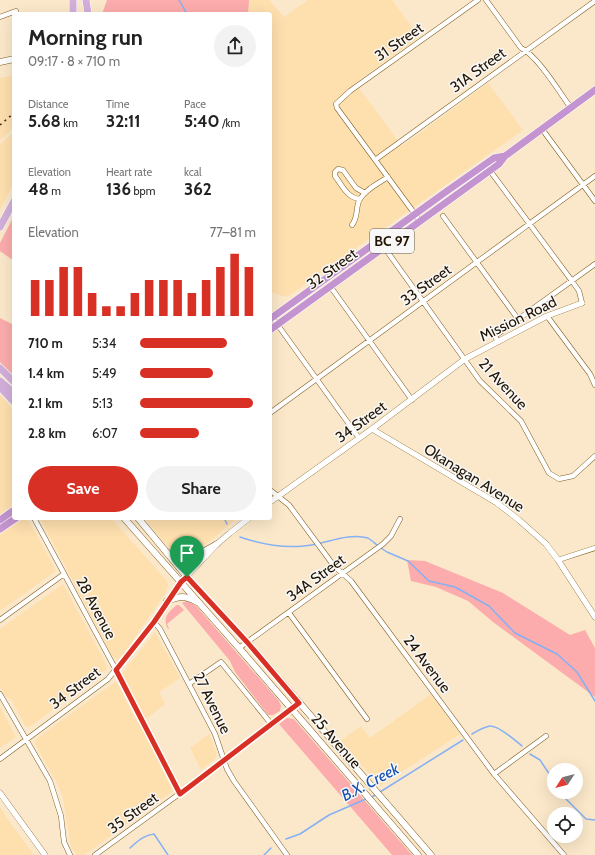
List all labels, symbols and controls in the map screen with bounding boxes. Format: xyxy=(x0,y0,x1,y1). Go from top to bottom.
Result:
street label: 31 Street xyxy=(371,19,427,65)
text: Morning run xyxy=(28,24,143,51)
button: share xyxy=(214,25,256,67)
street label: 31A Street xyxy=(447,44,509,96)
text: 09:17 · 8 × 710 m xyxy=(28,53,120,69)
text: Distance xyxy=(28,97,69,111)
text: Time xyxy=(106,97,129,111)
text: Pace xyxy=(184,97,206,111)
text: 5.68 xyxy=(28,111,61,131)
text: 32:11 xyxy=(106,111,140,131)
text: 5:40 xyxy=(184,111,219,131)
text: km xyxy=(61,116,78,130)
text: /km xyxy=(219,116,240,130)
text: Elevation xyxy=(28,165,71,179)
text: Heart rate xyxy=(106,165,152,179)
text: kcal xyxy=(184,165,202,179)
text: 48 xyxy=(28,179,49,199)
text: 136 xyxy=(106,179,131,199)
text: 362 xyxy=(184,179,212,199)
text: m xyxy=(49,184,61,198)
text: bpm xyxy=(131,184,155,198)
text: Elevation xyxy=(28,224,79,240)
text: 77–81 m xyxy=(210,224,256,240)
road number: BC 97 xyxy=(370,229,414,253)
street label: 32 Street xyxy=(303,245,361,293)
street label: 33 Street xyxy=(397,261,455,309)
street label: Mission Road xyxy=(477,293,559,345)
text: 710 m xyxy=(28,335,63,351)
text: 5:34 xyxy=(92,335,116,351)
street label: 21 Avenue xyxy=(475,355,532,414)
text: 1.4 km xyxy=(28,365,64,381)
text: 5:49 xyxy=(92,365,117,381)
text: 2.1 km xyxy=(28,395,63,411)
text: 5:13 xyxy=(92,395,113,411)
street label: 34 Street xyxy=(332,397,390,447)
text: 2.8 km xyxy=(28,425,66,441)
text: 6:07 xyxy=(92,425,118,441)
street label: Okanagan Avenue xyxy=(421,440,528,516)
button: Save xyxy=(28,466,138,512)
button: Share xyxy=(146,466,256,512)
pin xyxy=(170,536,204,577)
icon: arrive xyxy=(176,542,198,564)
street label: 34A Street xyxy=(283,551,349,605)
street label: 28 Avenue xyxy=(72,574,120,642)
street label: 24 Avenue xyxy=(400,632,455,697)
street label: 34 Street xyxy=(46,663,104,713)
street label: 27 Avenue xyxy=(189,669,235,737)
street label: 25 Avenue xyxy=(307,710,365,772)
water label: B.X. Creek xyxy=(338,758,403,805)
north arrow xyxy=(547,763,583,799)
map controls xyxy=(547,763,583,843)
street label: 35 Street xyxy=(104,789,162,837)
button: locate xyxy=(547,807,583,843)

